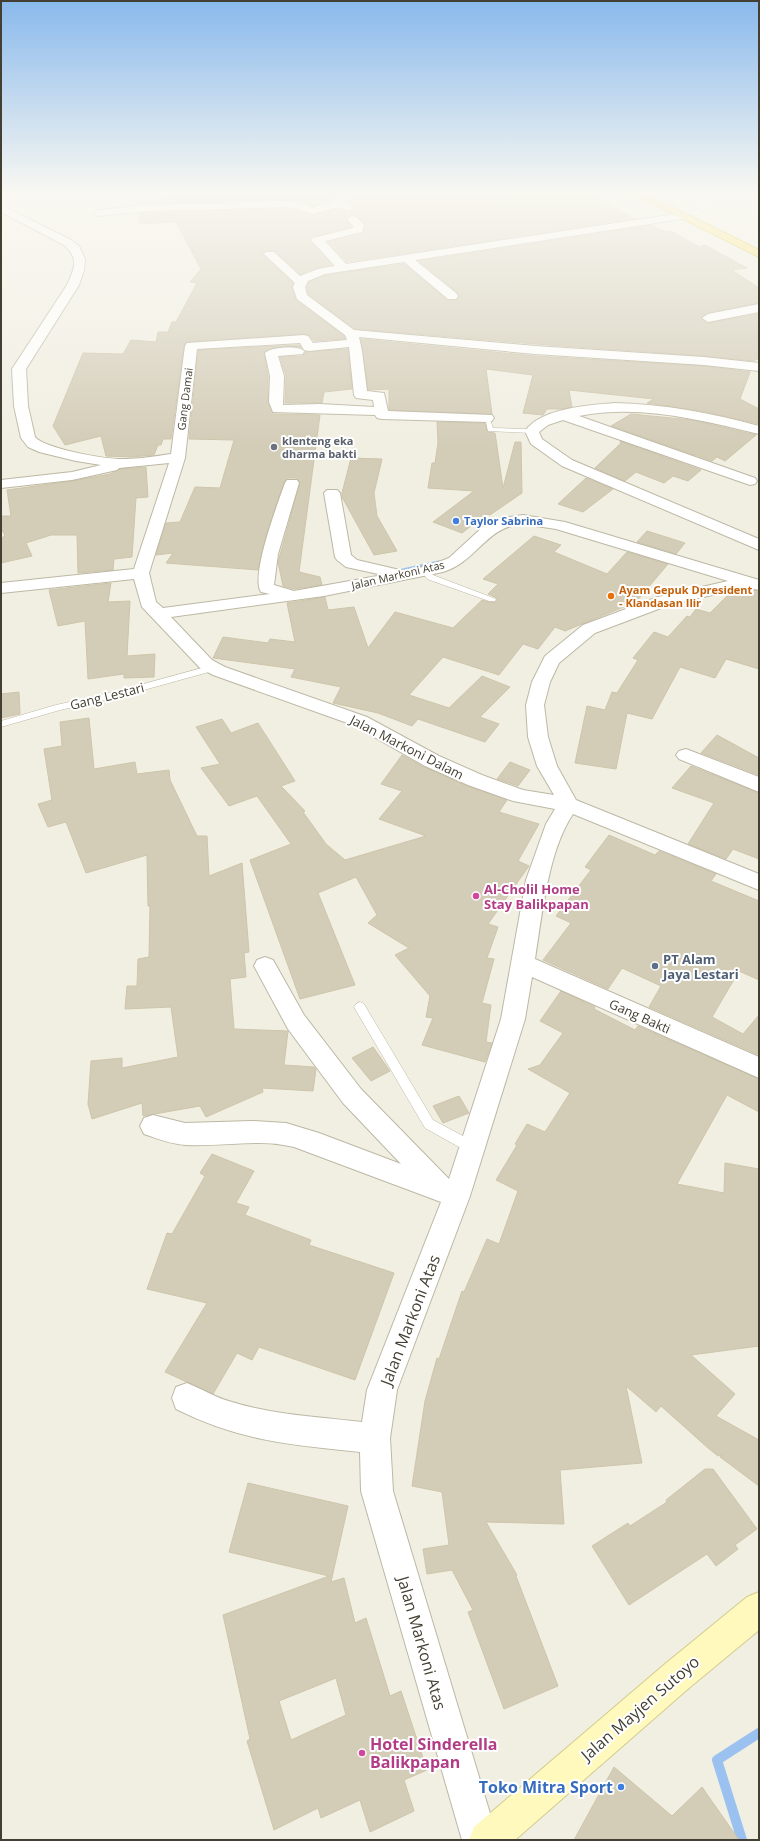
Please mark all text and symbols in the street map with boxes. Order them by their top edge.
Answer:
street label: Gang Damai [173,367,196,431]
place label: klenteng eka dharma bakti [282,433,357,461]
marker: klenteng eka dharma bakti [269,442,279,452]
place label: Taylor Sabrina [464,513,543,528]
marker: Taylor Sabrina [451,516,461,526]
street label: Jalan Markoni Atas [349,557,446,593]
place label: Ayam Gepuk Dpresident - Klandasan Ilir [619,582,753,610]
marker: Ayam Gepuk Dpresident - Klandasan Ilir [606,591,616,601]
street label: Gang Lestari [68,678,146,714]
street label: Jalan Markoni Dalam [345,710,467,783]
place label: Al-Cholil Home Stay Balikpapan [484,880,589,913]
marker: Al-Cholil Home Stay Balikpapan [471,891,481,901]
place label: PT Alam Jaya Lestari [662,950,739,983]
marker: PT Alam Jaya Lestari [650,961,660,971]
street label: Gang Bakti [606,994,674,1038]
street label: Jalan Markoni Atas [374,1252,445,1390]
street label: Jalan Markoni Atas [392,1572,452,1712]
street label: Jalan Mayjen Sutoyo [575,1651,704,1767]
place label: Hotel Sinderella Balikpapan [370,1733,498,1773]
marker: Hotel Sinderella Balikpapan [357,1748,367,1758]
place label: Toko Mitra Sport [479,1776,613,1798]
marker: Toko Mitra Sport [616,1782,626,1792]

